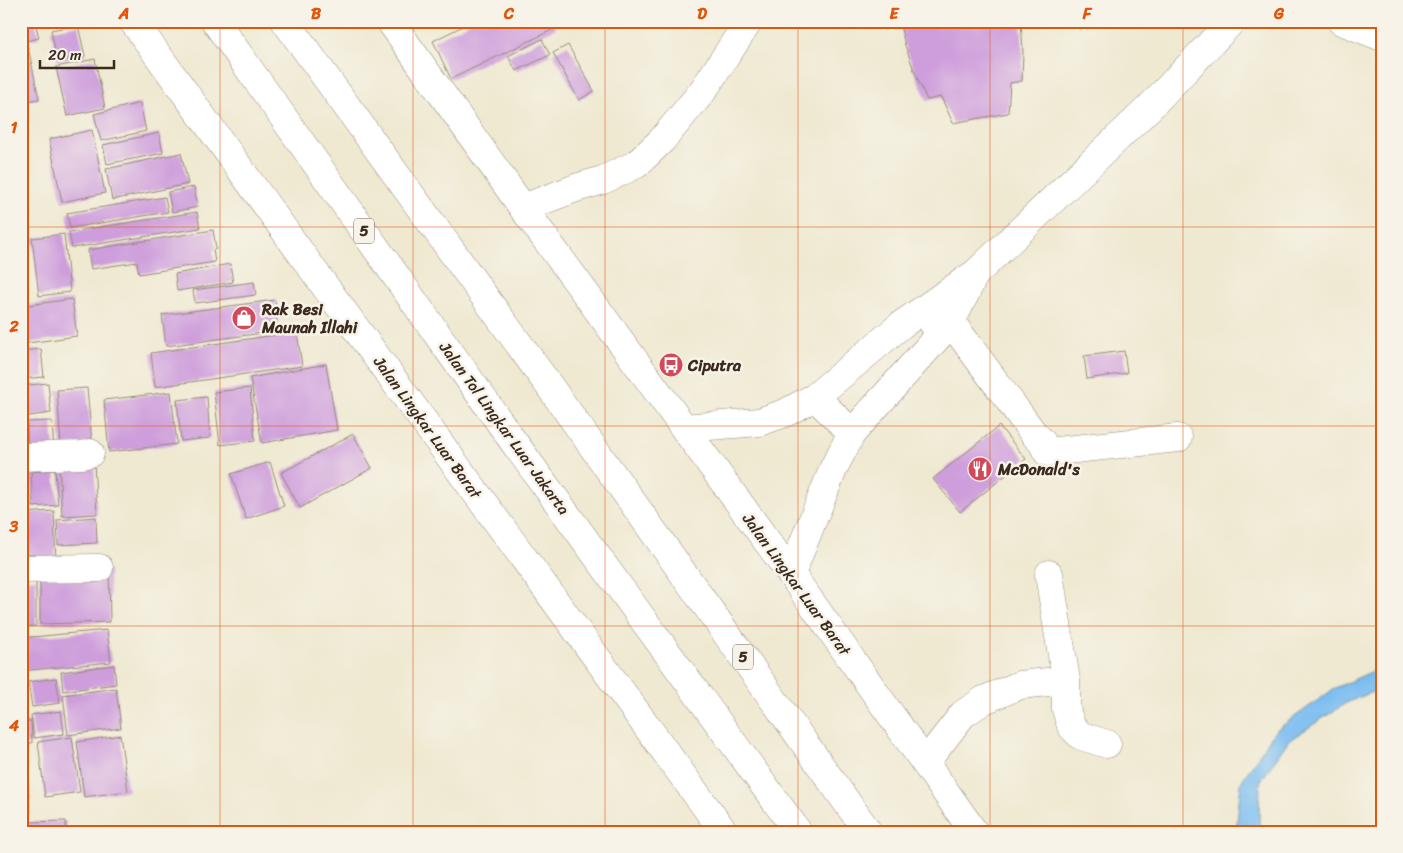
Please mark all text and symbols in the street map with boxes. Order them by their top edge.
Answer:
text: A [118,0,129,28]
text: B [311,0,322,28]
text: C [503,0,515,28]
text: D [697,0,707,28]
text: E [890,0,900,28]
text: F [1082,0,1093,28]
text: G [1273,0,1285,28]
scale bar [40,38,114,70]
text: 20 m [48,42,82,68]
text: 1 [11,113,18,142]
road number: 5 [354,218,374,244]
place label: Rak Besi Maunah Illahi [261,295,359,342]
shop icon: Rak Besi Maunah Illahi [231,305,257,331]
text: 2 [8,312,19,341]
street label: Jalan Tol Lingkar Luar Jakarta [431,335,578,521]
street label: Jalan Lingkar Luar Barat [365,349,490,505]
place label: Ciputra [687,351,742,380]
bus stop icon: Ciputra [658,352,684,378]
place label: McDonald's [997,455,1080,484]
restaurant icon: McDonald's [967,456,993,482]
street label: Jalan Lingkar Luar Barat [734,506,859,662]
text: 3 [9,512,19,541]
road number: 5 [733,644,753,670]
text: 4 [8,711,19,740]

